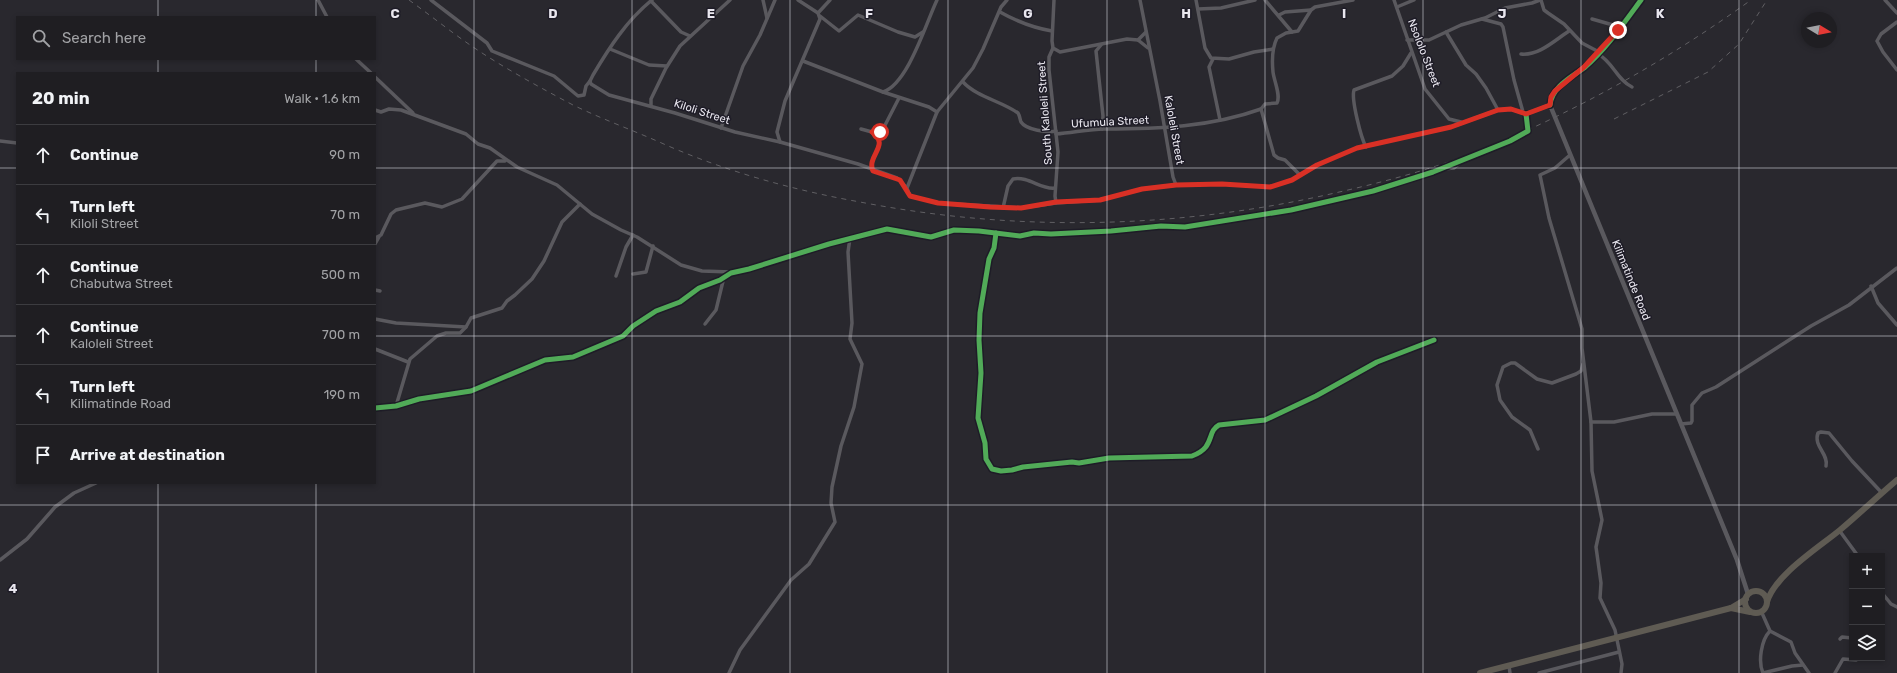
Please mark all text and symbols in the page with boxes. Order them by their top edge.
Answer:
text: C [390,6,400,21]
text: D [548,6,558,21]
text: E [707,6,715,21]
text: F [865,6,873,21]
text: G [1023,6,1033,21]
text: H [1181,6,1191,21]
text: I [1342,6,1346,21]
text: J [1498,6,1506,21]
text: K [1656,6,1665,21]
north arrow [1801,12,1837,48]
search box [16,16,376,60]
street label: Nsololo Street [1405,17,1443,90]
route end [1609,21,1627,39]
icon: search [30,27,52,49]
text: Search here [62,29,146,47]
street label: South Kaloleli Street [1035,60,1055,165]
text: 20 min [32,88,90,108]
text: Walk · 1.6 km [284,91,360,106]
street label: Kaloleli Street [1161,94,1187,166]
street label: Kiloli Street [672,97,732,127]
street label: Ufumula Street [1071,113,1150,131]
route start [871,123,889,141]
icon: ahead [32,144,54,166]
text: Continue [70,146,139,164]
text: 90 m [329,147,360,162]
text: Turn left [70,198,135,216]
icon: left [32,204,54,226]
text: 70 m [330,207,360,222]
text: Kiloli Street [70,216,139,231]
street label: Kilimatinde Road [1609,238,1653,322]
text: Continue [70,258,139,276]
icon: ahead [32,264,54,286]
text: 500 m [321,267,360,282]
text: Chabutwa Street [70,276,173,291]
text: Continue [70,318,139,336]
icon: ahead [32,324,54,346]
text: 700 m [322,327,360,342]
text: Kaloleli Street [70,336,153,351]
text: Turn left [70,378,135,396]
icon: left [32,384,54,406]
text: 190 m [324,387,360,402]
text: Kilimatinde Road [70,396,171,411]
icon: arrive [32,444,54,466]
text: Arrive at destination [70,446,225,464]
map controls [1849,553,1885,661]
button: + [1849,553,1885,589]
text: 4 [9,581,18,596]
button: − [1849,589,1885,625]
button: layers [1849,625,1885,661]

